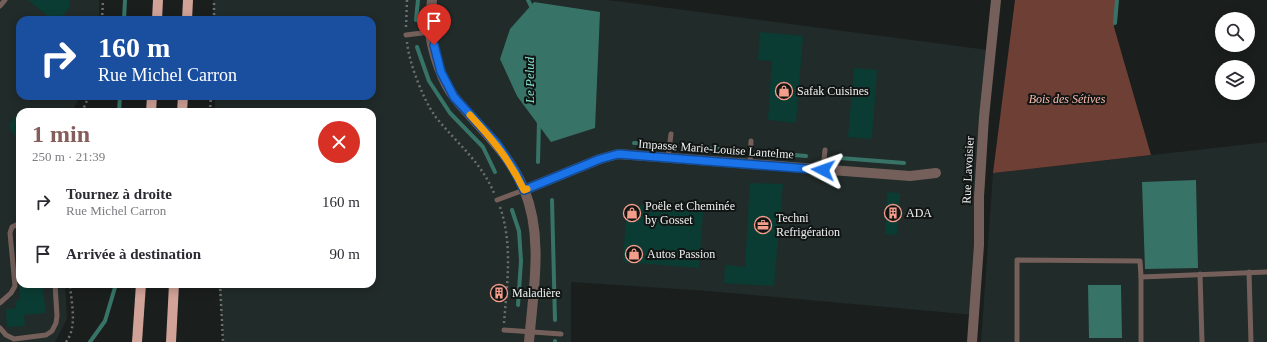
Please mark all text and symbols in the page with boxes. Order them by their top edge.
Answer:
pin [417,4,451,45]
icon: arrive [423,10,445,32]
map controls [1215,12,1255,100]
button: search [1215,12,1255,52]
icon: right [32,32,84,84]
text: 160 m [98,32,170,63]
water label: Le Pelud [522,56,537,104]
button: layers [1215,60,1255,100]
text: Rue Michel Carron [98,65,237,85]
shop icon: Safak Cuisines [774,81,794,101]
place label: Safak Cuisines [797,84,869,98]
park label: Bois des Sétives [1029,92,1106,106]
text: 1 min [32,121,90,147]
button: close [318,121,360,163]
street label: Rue Lavoisier [959,136,977,204]
street label: Impasse Marie-Louise Lantelme [638,137,794,161]
text: 250 m · 21:39 [32,149,105,164]
position arrow [802,149,844,191]
text: Tournez à droite [66,186,172,202]
icon: right [32,191,54,213]
text: 160 m [322,194,360,210]
place label: Poële et Cheminée by Gosset [645,199,735,227]
text: Rue Michel Carron [66,203,166,218]
shop icon: Poële et Cheminée by Gosset [622,203,642,223]
building icon: ADA [883,203,903,223]
place label: ADA [906,206,932,220]
place label: Techni Refrigération [776,211,840,239]
office icon: Techni Refrigération [753,215,773,235]
icon: arrive [32,243,54,265]
shop icon: Autos Passion [624,244,644,264]
text: Arrivée à destination [66,246,201,262]
text: 90 m [330,246,360,262]
place label: Autos Passion [647,247,715,261]
building icon: Maladière [489,283,509,303]
place label: Maladière [512,286,561,300]

